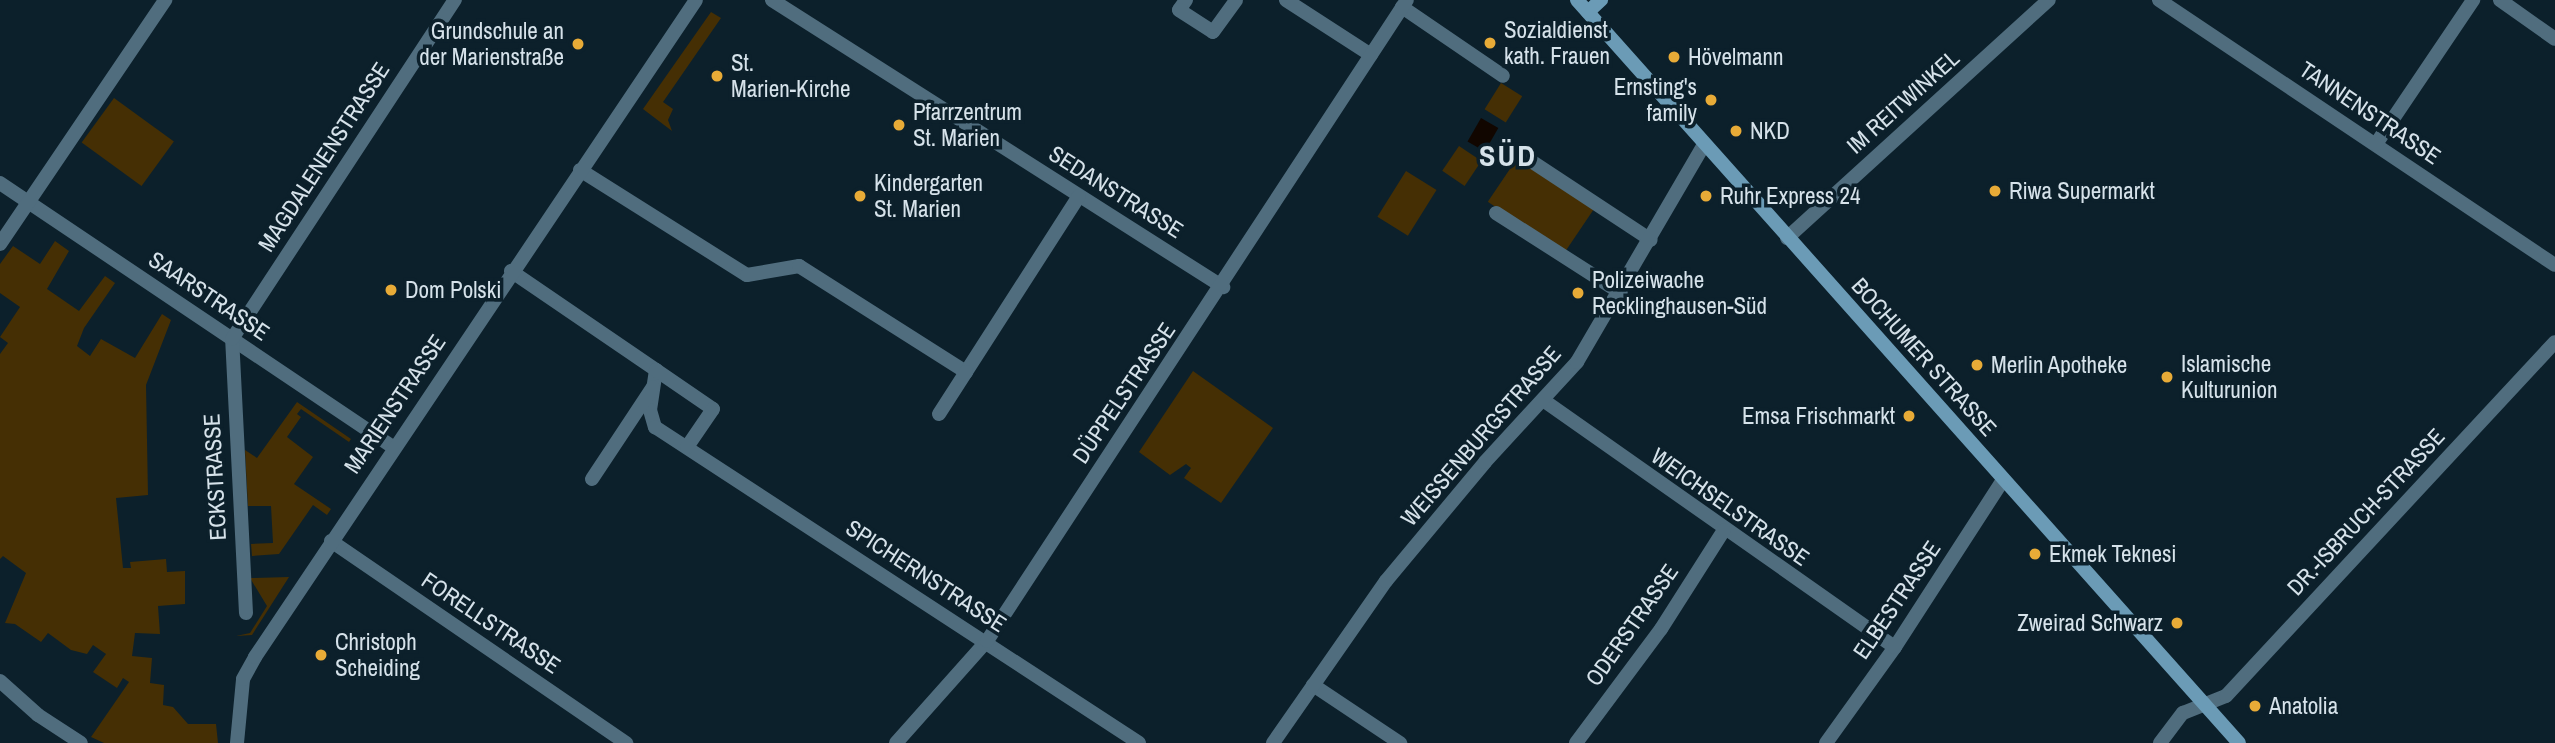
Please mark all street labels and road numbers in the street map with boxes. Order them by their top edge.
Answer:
street label: IM REITWINKEL [1841,44,1965,160]
street label: TANNENSTRASSE [2294,56,2446,170]
street label: MAGDALENENSTRASSE [252,57,396,257]
street label: SEDANSTRASSE [1044,140,1188,244]
street label: SAARSTRASSE [143,246,275,346]
street label: BOCHUMER STRASSE [1846,272,2002,442]
street label: DÜPPELSTRASSE [1067,318,1181,468]
street label: MARIENSTRASSE [338,329,452,479]
street label: WEISSENBURGSTRASSE [1395,340,1567,532]
street label: ECKSTRASSE [198,413,232,541]
street label: DR.-ISBRUCH-STRASSE [2282,423,2450,601]
street label: WEICHSELSTRASSE [1646,442,1814,572]
street label: SPICHERNSTRASSE [841,514,1011,638]
street label: ELBESTRASSE [1847,536,1947,664]
street label: ODERSTRASSE [1580,559,1684,691]
street label: FORELLSTRASSE [416,566,566,680]

